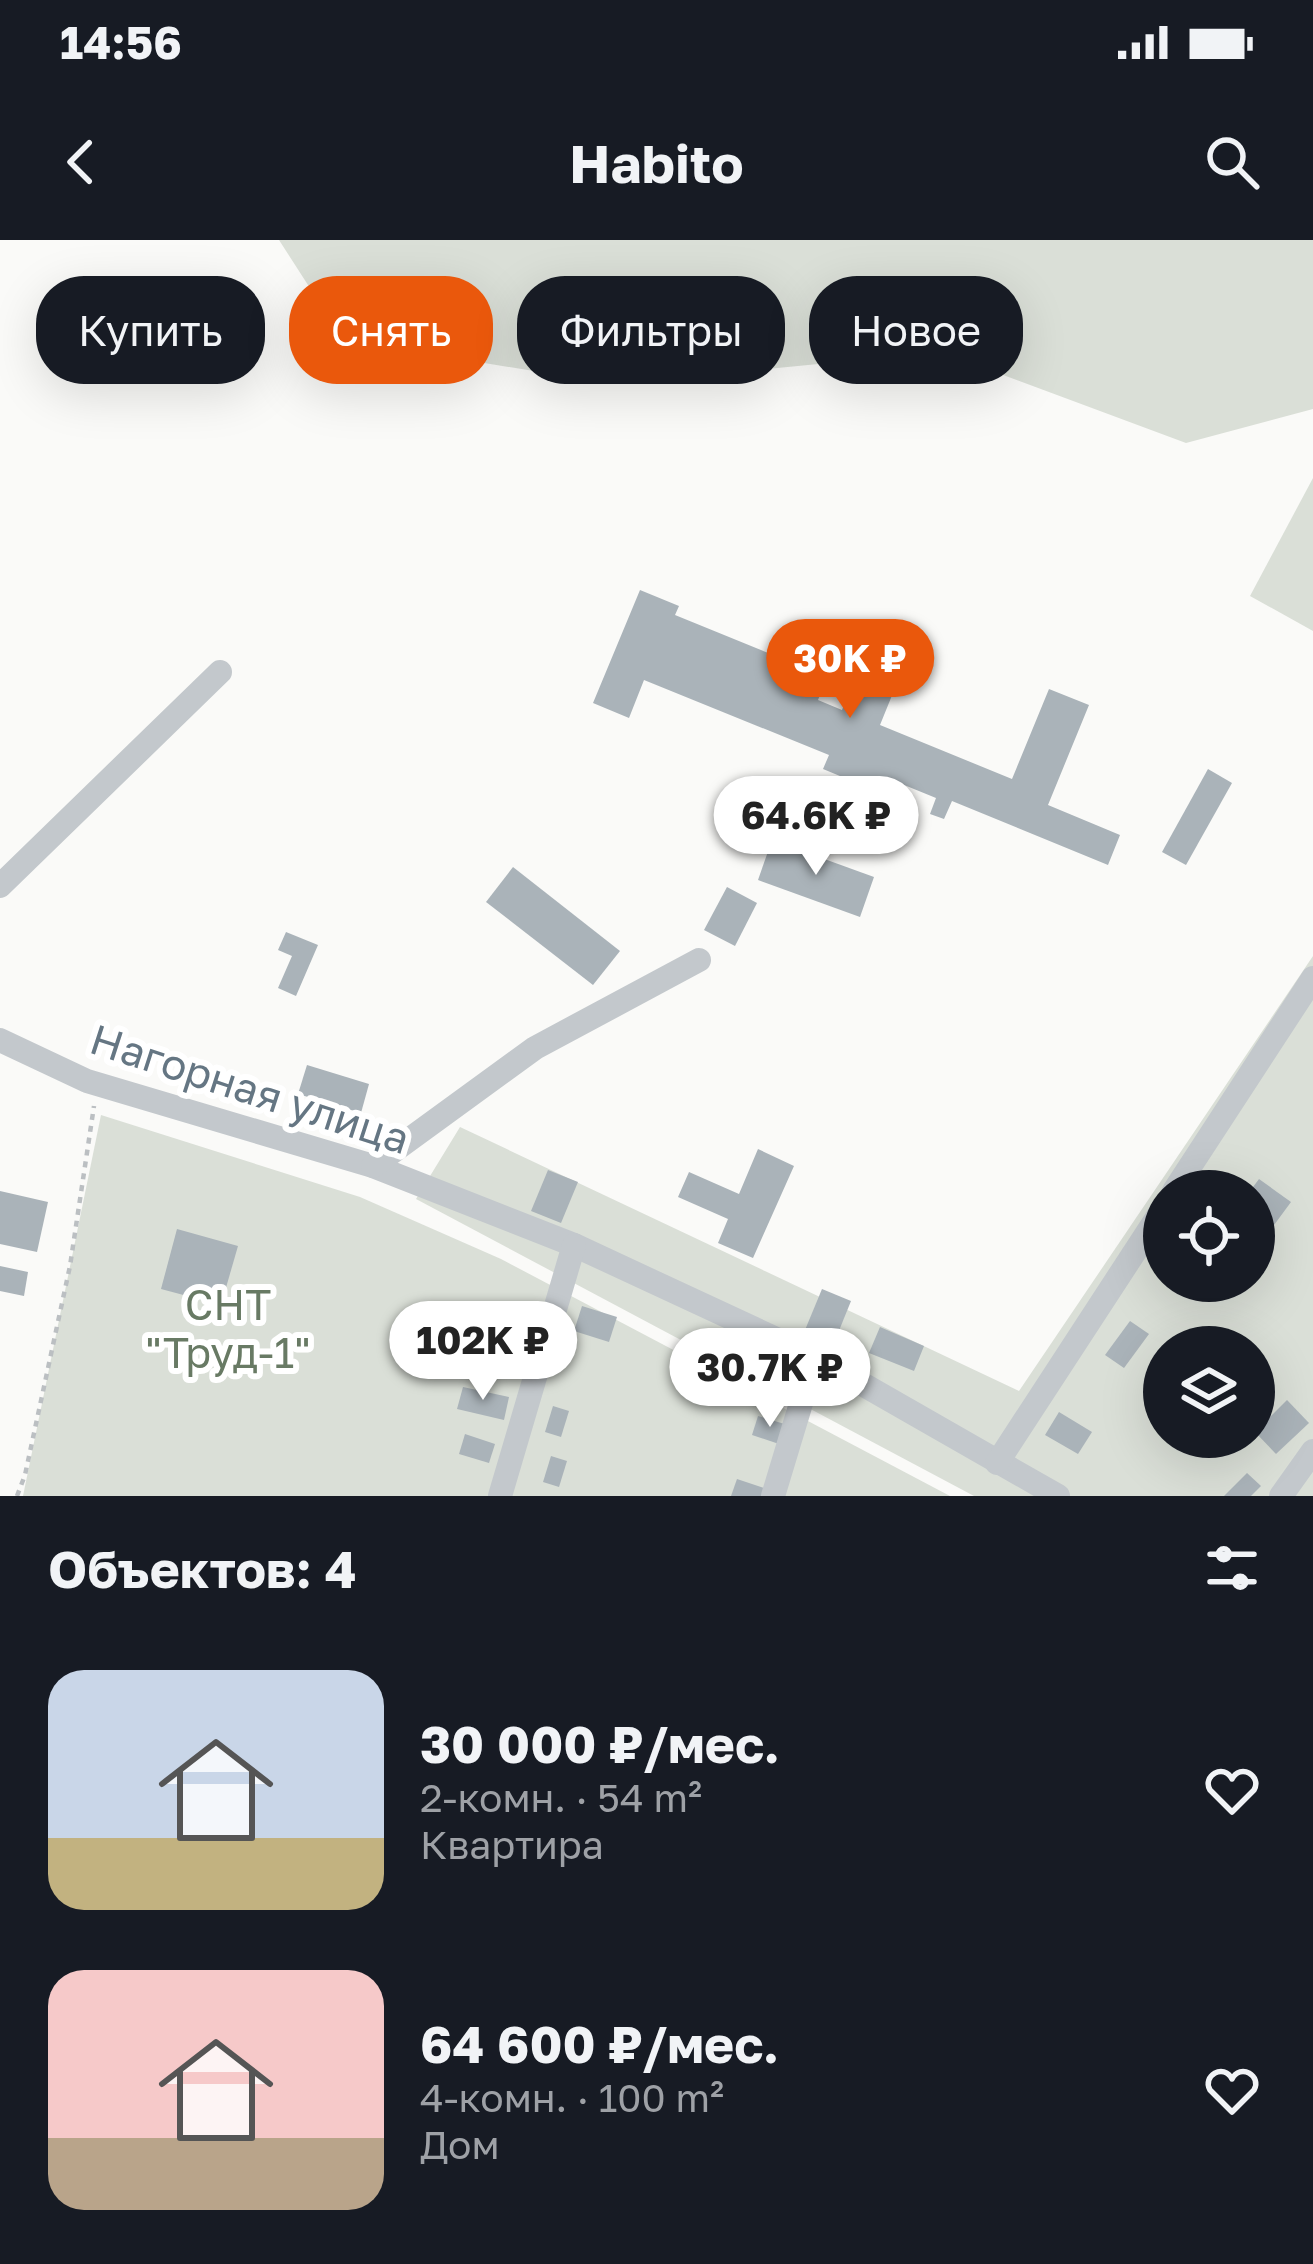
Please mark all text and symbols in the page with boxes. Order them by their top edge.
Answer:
text: 14:56 [60,15,182,69]
icon: back [48,129,114,195]
icon: search [1199,129,1265,195]
text: Habito [569,130,744,195]
chip: Купить [36,276,265,384]
chip: Снять [289,276,493,384]
chip: Фильтры [517,276,785,384]
chip: Новое [809,276,1023,384]
pin: 30K ₽ [766,619,934,721]
text: 30K ₽ [793,634,907,681]
pin: 64.6K ₽ [705,776,927,878]
text: 64.6K ₽ [741,791,891,838]
street label: Нагорная улица [85,1013,416,1163]
map controls [1143,1170,1275,1458]
button: locate [1143,1170,1275,1302]
park label: СНТ "Труд-1" [145,1279,311,1377]
pin: 102K ₽ [385,1301,581,1403]
text: 102K ₽ [416,1316,550,1363]
button: layers [1143,1326,1275,1458]
pin: 30.7K ₽ [659,1328,881,1430]
text: 30.7K ₽ [696,1343,844,1390]
icon: filters [1199,1535,1265,1601]
text: Объектов: 4 [48,1538,357,1599]
text: 30 000 ₽/мес. [420,1713,780,1774]
icon: home [144,1718,288,1862]
icon: heart [1199,1757,1265,1823]
text: 2-комн. · 54 m² [420,1774,702,1821]
text: Квартира [420,1821,604,1868]
text: 64 600 ₽/мес. [420,2013,779,2074]
icon: home [144,2018,288,2162]
icon: heart [1199,2057,1265,2123]
text: 4-комн. · 100 m² [420,2074,724,2121]
text: Дом [420,2121,500,2168]

